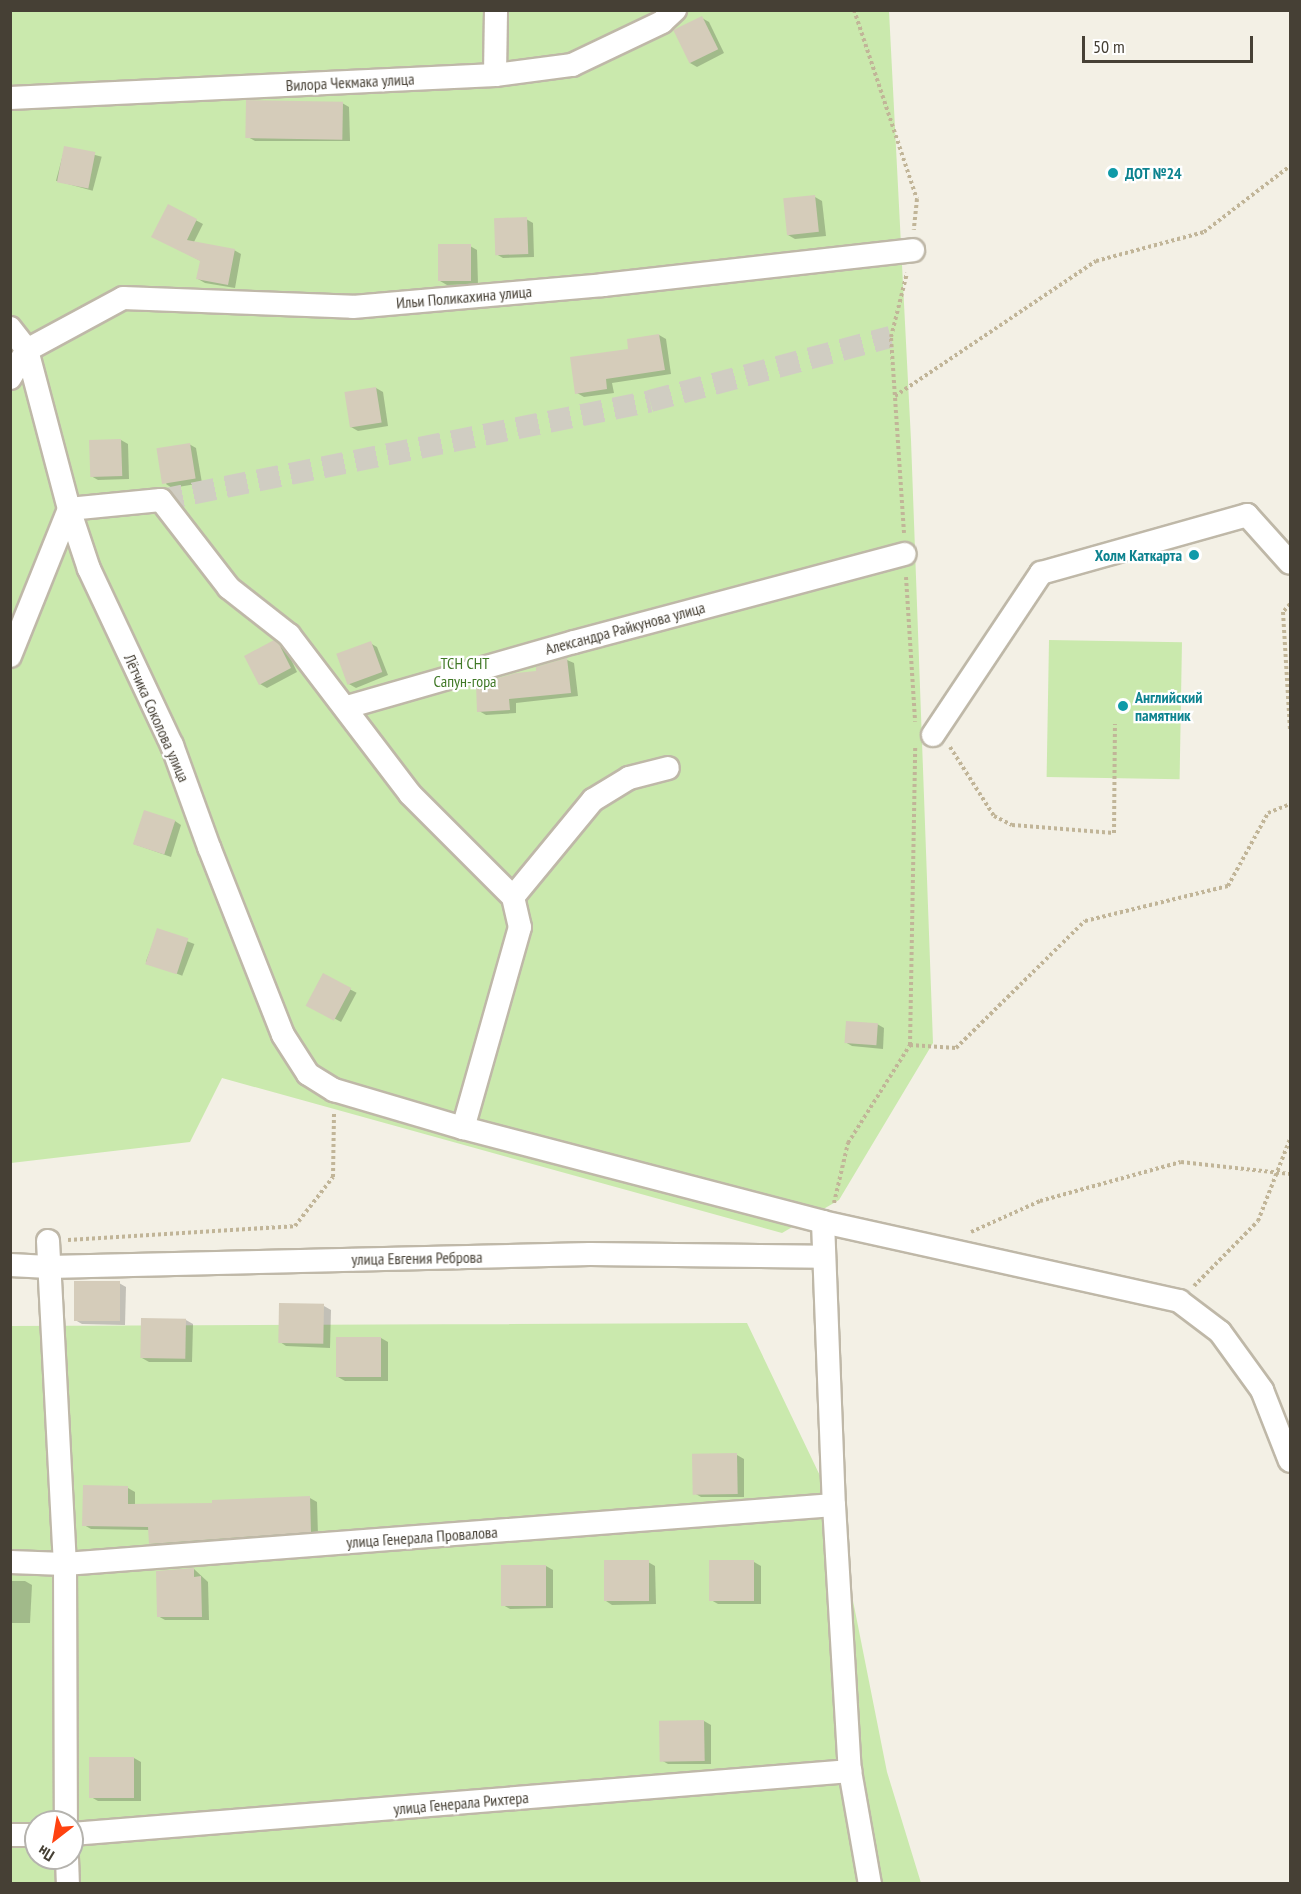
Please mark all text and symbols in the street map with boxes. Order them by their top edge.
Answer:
scale bar [1085,24,1256,62]
text: 50 m [1093,35,1125,58]
street label: Вилора Чекмака улица [285,69,415,95]
place label: ДОТ №24 [1125,163,1182,183]
marker: ДОТ №24 [1106,166,1120,180]
street label: Ильи Поликахина улица [395,281,533,313]
place label: Холм Каткарта [1095,545,1182,565]
marker: Холм Каткарта [1187,548,1201,562]
street label: Александра Райкунова улица [543,597,707,659]
street label: Лётчика Соколова улица [120,651,194,785]
park label: ТСН СНТ Сапун-гора [433,653,497,691]
place label: Английский памятник [1135,687,1202,725]
marker: Английский памятник [1116,699,1130,713]
street label: улица Евгения Реброва [351,1247,483,1269]
street label: улица Генерала Провалова [346,1522,498,1552]
street label: улица Генерала Рихтера [393,1788,529,1818]
north arrow [24,1810,84,1870]
text: Пн [34,1841,58,1866]

